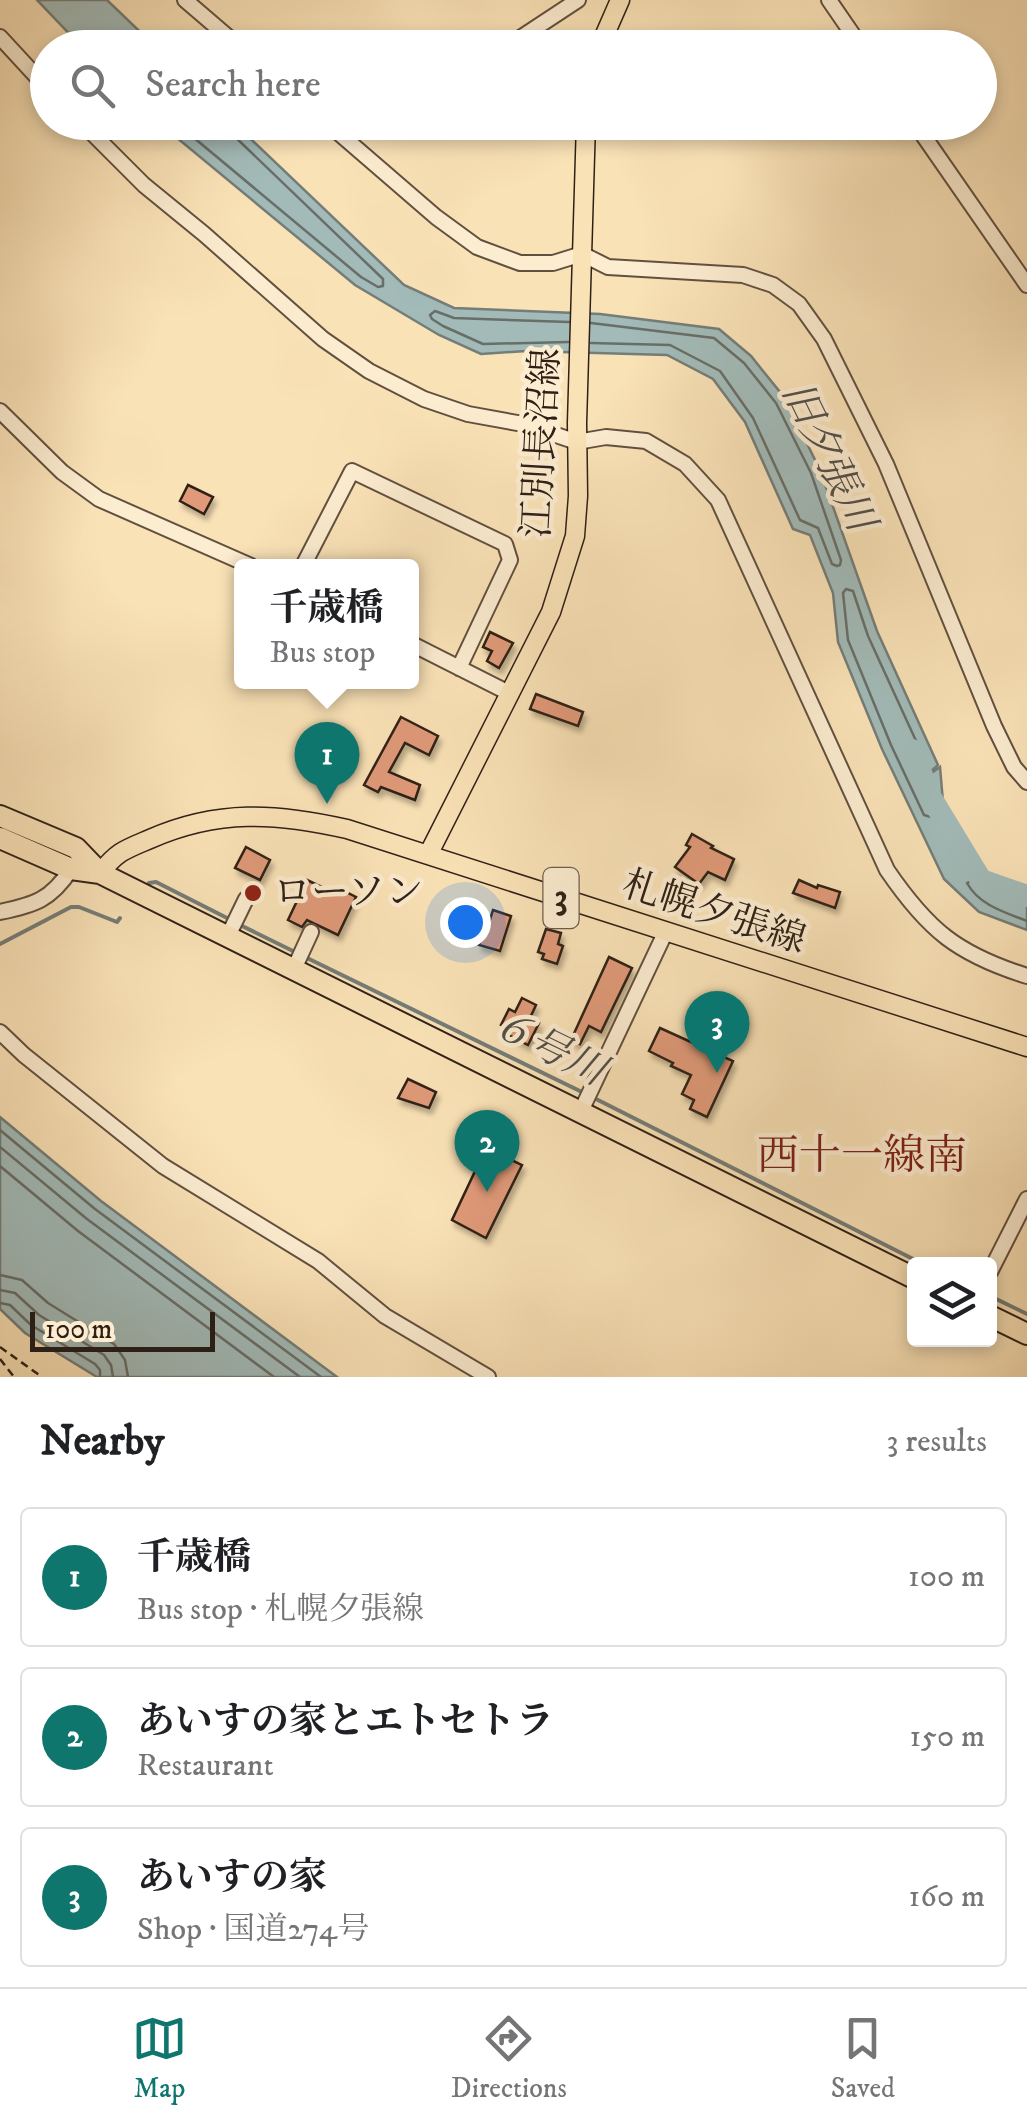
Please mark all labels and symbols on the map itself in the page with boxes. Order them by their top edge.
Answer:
street label: 江別長沼線 [513,347,571,539]
water label: 旧夕張川 [769,374,886,543]
pin: 1 [294,722,360,804]
street label: 札幌夕張線 [616,861,812,965]
road number: 3 [544,868,578,928]
place label: ローソン [273,869,423,917]
marker: ローソン [242,882,264,904]
your location [440,897,491,948]
pin: 3 [684,990,750,1073]
water label: ６号川 [483,1000,616,1100]
pin: 2 [454,1110,520,1192]
district label: 西十一線南 [757,1131,967,1183]
scale bar [30,1307,215,1352]

